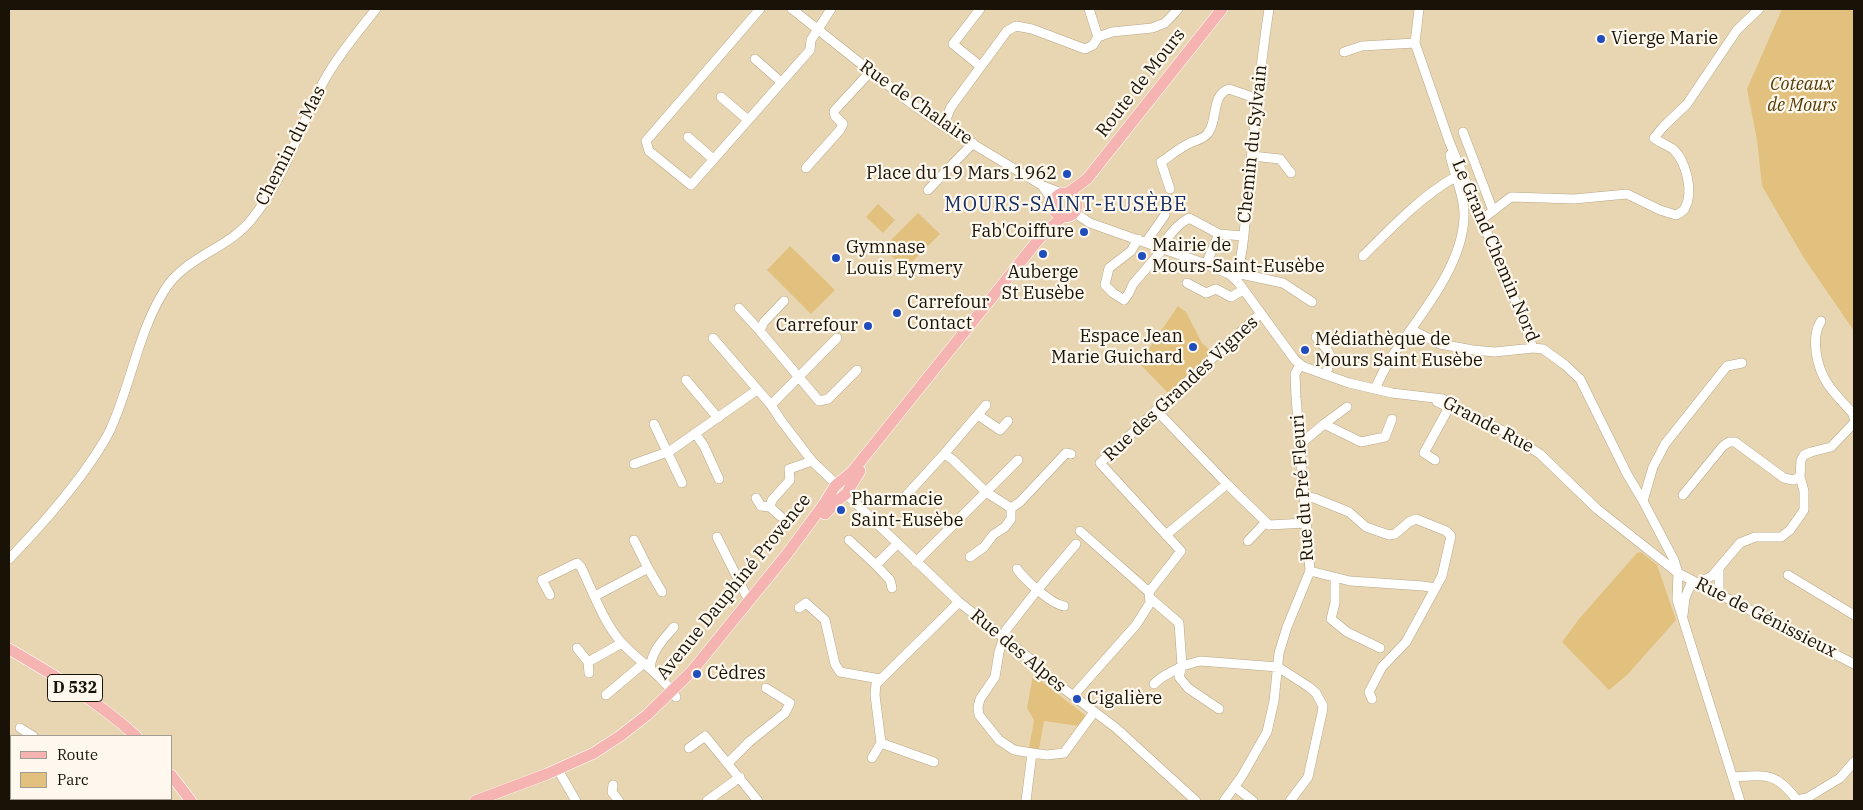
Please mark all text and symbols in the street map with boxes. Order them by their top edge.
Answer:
street label: Route de Mours [1092,24,1190,142]
place label: Vierge Marie [1611,28,1718,50]
marker: Vierge Marie [1595,33,1607,45]
street label: Rue de Chalaire [855,56,977,150]
street label: Chemin du Sylvain [1234,64,1272,224]
park label: Coteaux de Mours [1767,74,1837,116]
street label: Chemin du Mas [251,82,331,210]
street label: Le Grand Chemin Nord [1447,157,1543,345]
place label: Place du 19 Mars 1962 [866,163,1057,185]
marker: Place du 19 Mars 1962 [1061,168,1073,180]
district label: MOURS-SAINT-EUSÈBE [942,193,1190,217]
place label: Fab'Coiffure [971,221,1074,243]
marker: Fab'Coiffure [1078,226,1090,238]
place label: Mairie de Mours-Saint-Eusèbe [1152,235,1325,278]
place label: Gymnase Louis Eymery [846,237,963,280]
marker: Auberge St Eusèbe [1037,248,1049,260]
marker: Mairie de Mours-Saint-Eusèbe [1136,250,1148,262]
marker: Gymnase Louis Eymery [830,252,842,264]
place label: Auberge St Eusèbe [1002,262,1084,304]
place label: Carrefour Contact [907,292,989,334]
marker: Carrefour Contact [891,307,903,319]
street label: Rue des Grandes Vignes [1099,312,1263,466]
place label: Carrefour [776,315,858,337]
marker: Carrefour [862,320,874,332]
place label: Espace Jean Marie Guichard [1051,326,1183,368]
place label: Médiathèque de Mours Saint Eusèbe [1315,329,1483,372]
marker: Espace Jean Marie Guichard [1187,341,1199,353]
marker: Médiathèque de Mours Saint Eusèbe [1299,344,1311,356]
street label: Grande Rue [1439,392,1537,458]
street label: Rue du Pré Fleuri [1287,414,1319,562]
place label: Pharmacie Saint-Eusèbe [851,489,963,532]
street label: Avenue Dauphiné Provence [652,490,816,684]
marker: Pharmacie Saint-Eusèbe [835,504,847,516]
street label: Rue de Génissieux [1692,573,1840,663]
street label: Rue des Alpes [966,605,1070,697]
place label: Cèdres [707,663,766,685]
marker: Cèdres [691,668,703,680]
road number: D 532 [48,674,102,701]
place label: Cigalière [1087,688,1162,710]
marker: Cigalière [1071,693,1083,705]
legend [10,735,172,800]
text: Route [57,745,98,764]
text: Parc [57,770,89,789]

